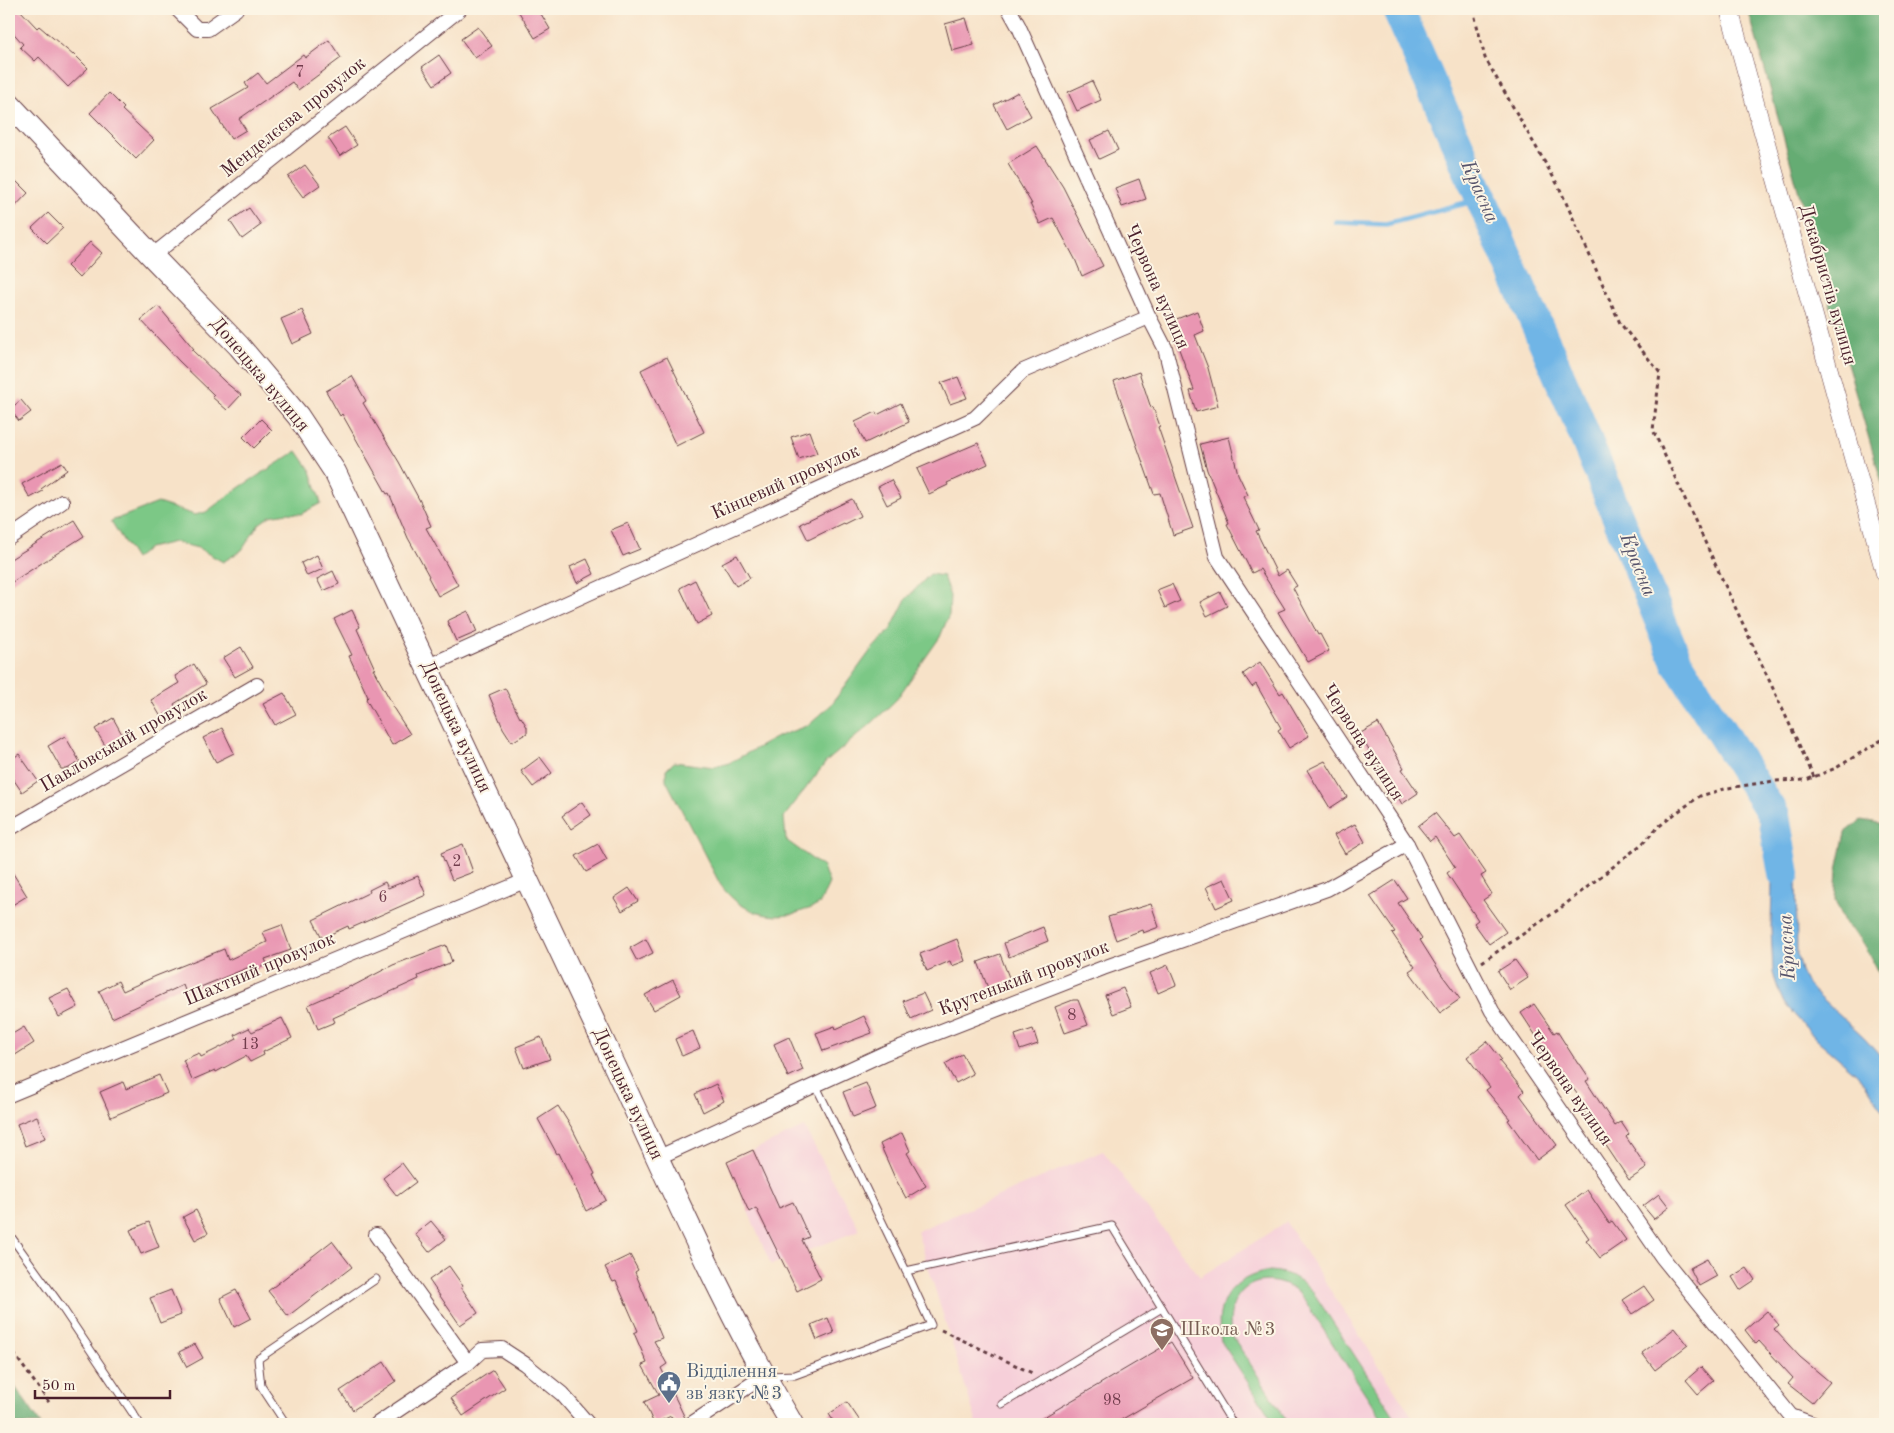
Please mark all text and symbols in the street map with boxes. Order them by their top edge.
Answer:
street label: Менделєєва провулок [218,54,370,182]
house number: 7 [295,65,305,81]
water label: Красна [1456,157,1502,227]
street label: Декабристів вулиця [1795,202,1859,368]
street label: Червона вулиця [1120,222,1192,352]
street label: Донецька вулиця [206,314,312,436]
street label: Кінцевий провулок [709,442,863,524]
water label: Красна [1615,530,1659,600]
street label: Донецька вулиця [416,658,494,796]
street label: Червона вулиця [1317,681,1407,805]
street label: Павловський провулок [37,685,211,797]
house number: 2 [452,854,462,870]
house number: 6 [378,890,388,906]
water label: Красна [1776,913,1800,982]
street label: Шахтний провулок [182,929,339,1010]
street label: Крутенький провулок [936,938,1112,1020]
house number: 8 [1067,1008,1077,1024]
street label: Донецька вулиця [588,1025,666,1163]
street label: Червона вулиця [1523,1029,1615,1150]
house number: 13 [241,1037,259,1053]
school or university icon: Школа №3 [1149,1317,1175,1351]
place label: Школа №3 [1180,1321,1276,1340]
place label: Відділення зв'язку №3 [686,1363,782,1404]
scale bar [35,1368,170,1400]
public building icon: Відділення зв'язку №3 [656,1370,682,1404]
text: 50 m [42,1379,76,1394]
house number: 98 [1103,1393,1121,1409]

